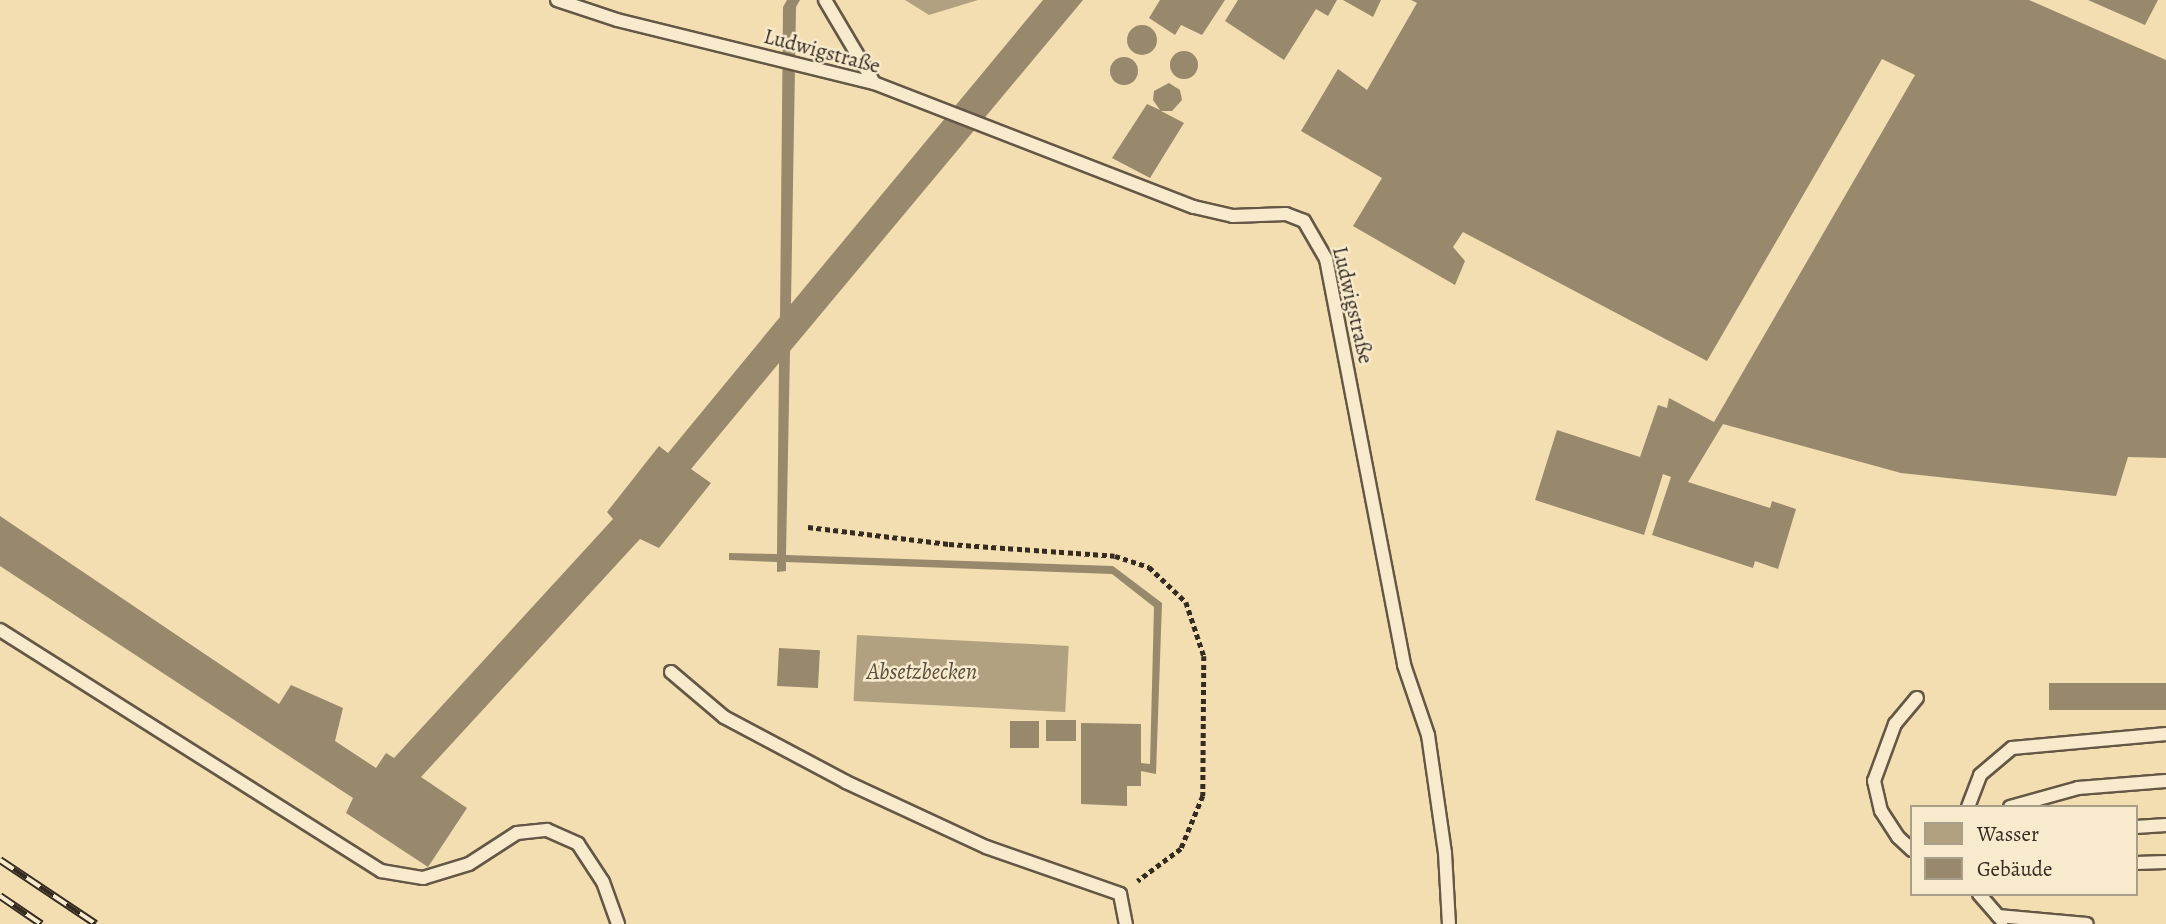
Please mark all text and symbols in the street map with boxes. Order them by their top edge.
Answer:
street label: Ludwigstraße [761,23,883,79]
street label: Ludwigstraße [1327,244,1379,366]
water label: Absetzbecken [867,658,977,686]
legend [1910,805,2138,896]
text: Wasser [1977,820,2039,848]
text: Gebäude [1977,855,2053,883]

